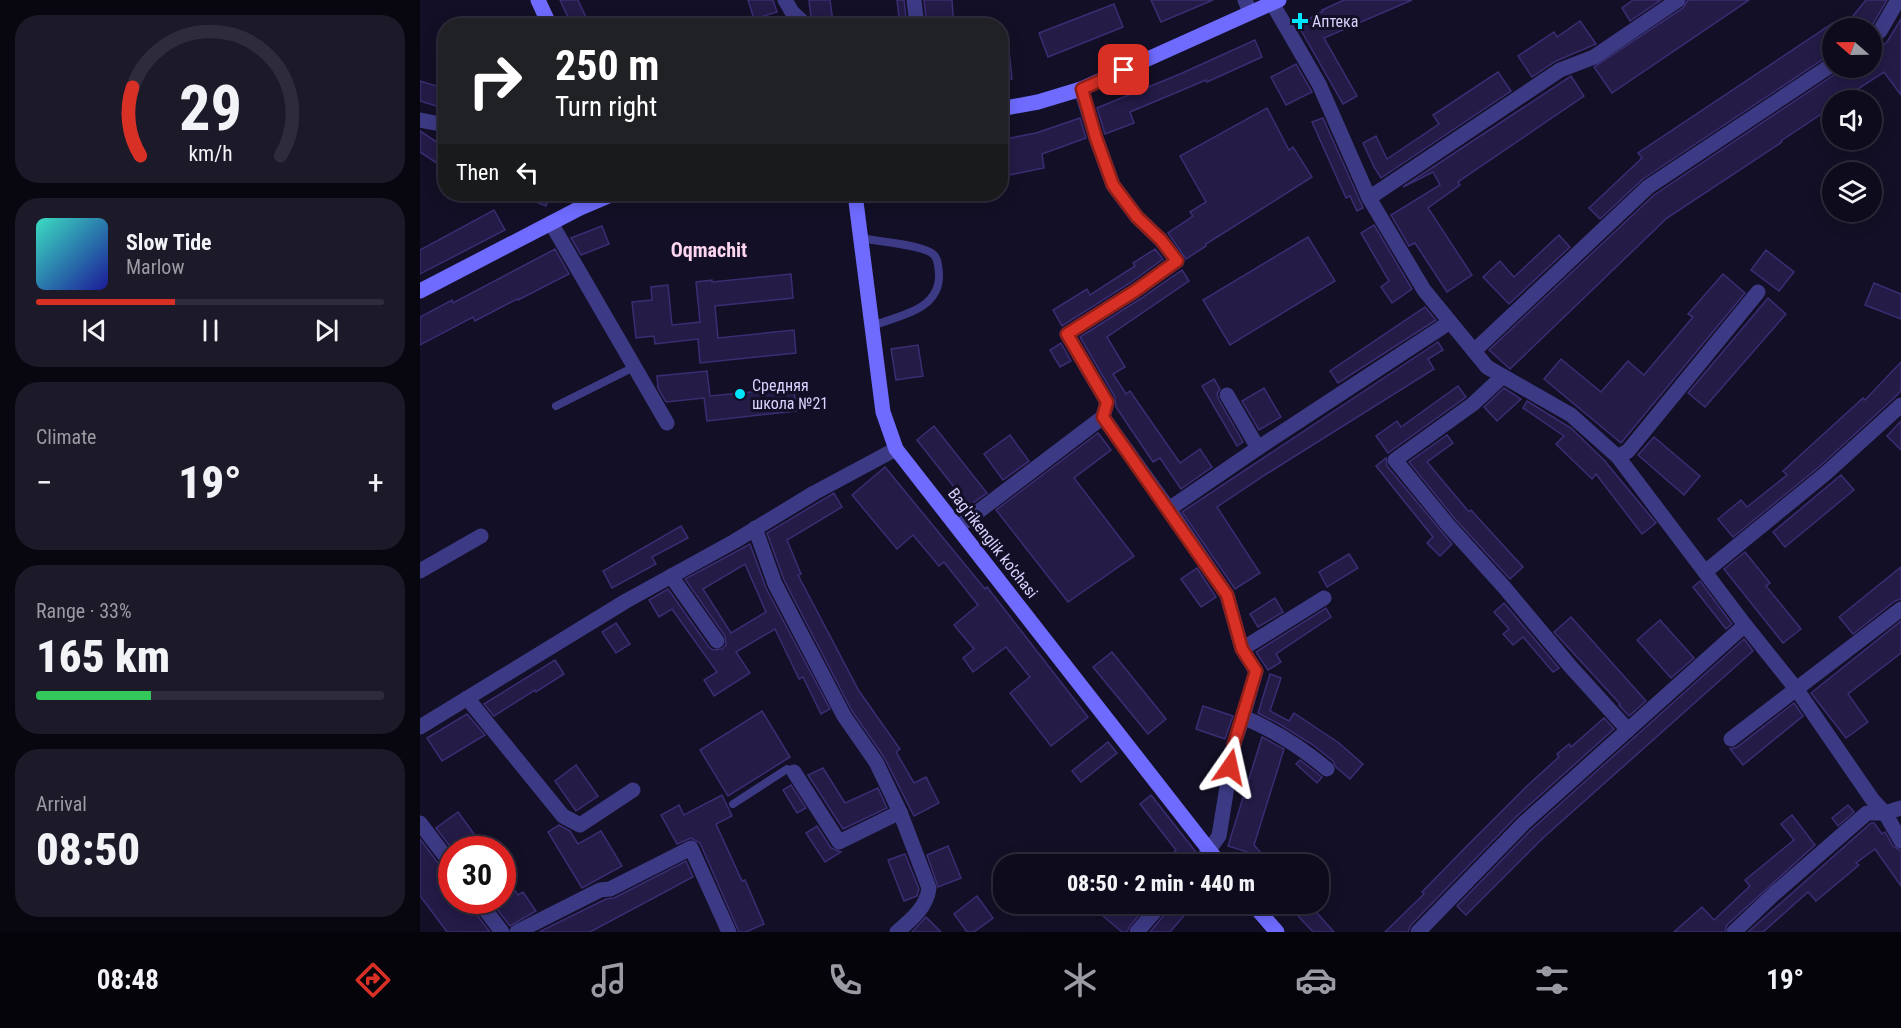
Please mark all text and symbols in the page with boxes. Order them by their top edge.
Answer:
place label: Аптека [1312,12,1358,31]
marker: Аптека [1293,14,1307,28]
north arrow [1822,18,1882,78]
map controls [1822,18,1882,222]
text: 250 m [555,41,660,90]
icon: right [456,42,534,120]
pin [1098,44,1149,95]
icon: arrive [1107,53,1140,86]
text: 29 [178,72,242,145]
button: sound [1822,90,1882,150]
text: Turn right [555,91,657,123]
text: km/h [188,142,232,167]
icon: left [511,156,544,189]
text: Then [456,160,499,185]
button: layers [1822,162,1882,222]
text: Slow Tide [126,230,212,255]
district label: Oqmachit [671,238,747,262]
text: Marlow [126,255,184,279]
icon: previous [78,314,111,347]
icon: pause [194,314,227,347]
icon: next [310,314,343,347]
place label: Средняя школа №21 [752,376,828,413]
marker: Средняя школа №21 [733,387,747,401]
text: Climate [36,425,96,449]
text: 19° [178,456,242,509]
text: − [36,463,53,502]
text: + [368,463,384,502]
street label: Bag'rikenglik ko'chasi [944,484,1042,602]
text: Range · 33% [36,599,132,623]
text: 165 km [36,630,170,683]
position arrow [1198,735,1262,799]
text: Arrival [36,792,87,816]
text: 08:50 [36,823,140,876]
speed limit sign: 30 [438,836,516,914]
text: 08:50 · 2 min · 440 m [1067,871,1255,896]
icon: directions [352,959,394,1001]
icon: music [588,959,630,1001]
icon: phone [824,959,866,1001]
icon: climate [1059,959,1101,1001]
icon: car [1295,959,1337,1001]
icon: filters [1531,959,1573,1001]
text: 08:48 [97,964,159,996]
text: 19° [1766,964,1804,996]

